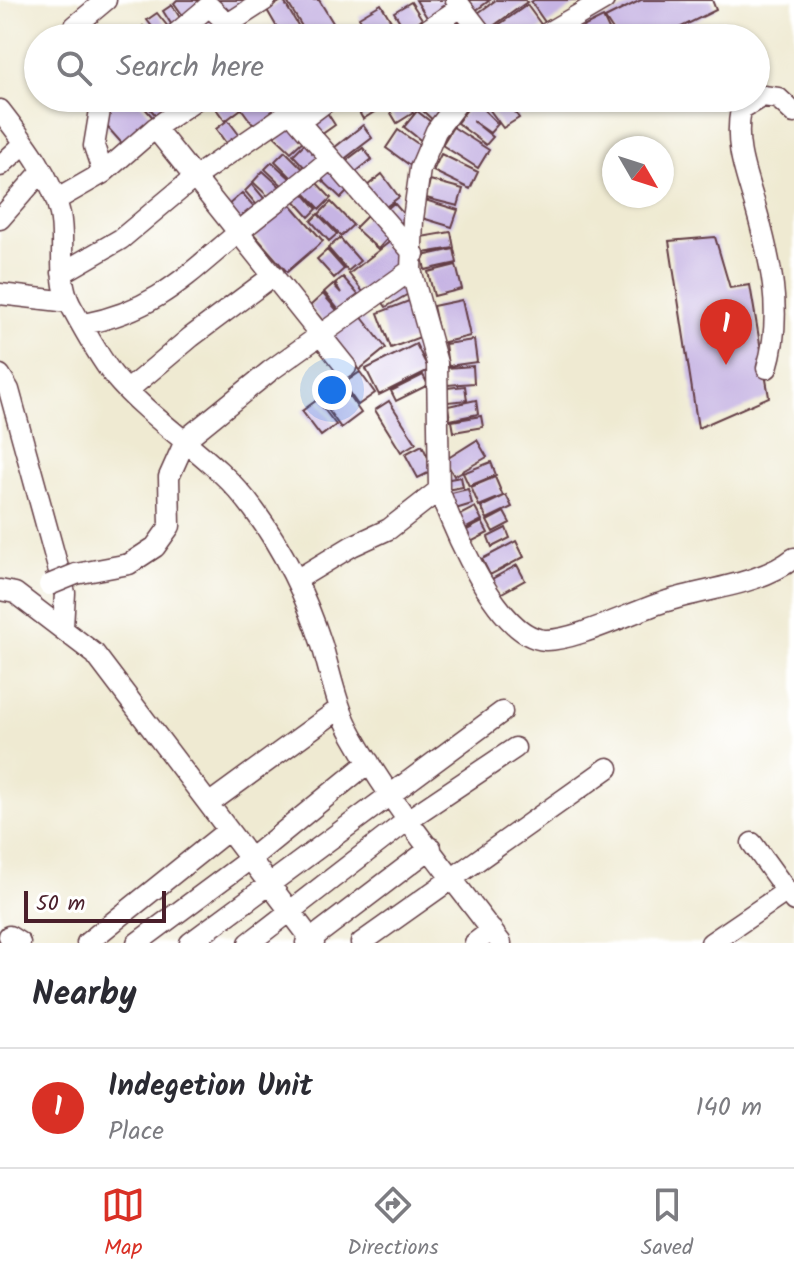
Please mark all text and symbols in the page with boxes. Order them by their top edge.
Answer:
search box [24,24,770,112]
text: Search here [116,44,264,92]
icon: search [52,46,96,90]
north arrow [602,136,674,208]
pin: 1 [700,299,752,365]
your location [312,370,352,410]
scale bar [24,887,166,923]
text: 50 m [36,887,85,922]
text: Nearby [32,968,137,1022]
text: Indegetion Unit [108,1063,313,1111]
text: 1 [54,1087,62,1129]
text: 140 m [695,1087,762,1129]
text: Place [108,1111,164,1153]
tab: Map [101,1183,145,1266]
tab: Directions [347,1183,439,1266]
tab: Saved [641,1183,693,1266]

